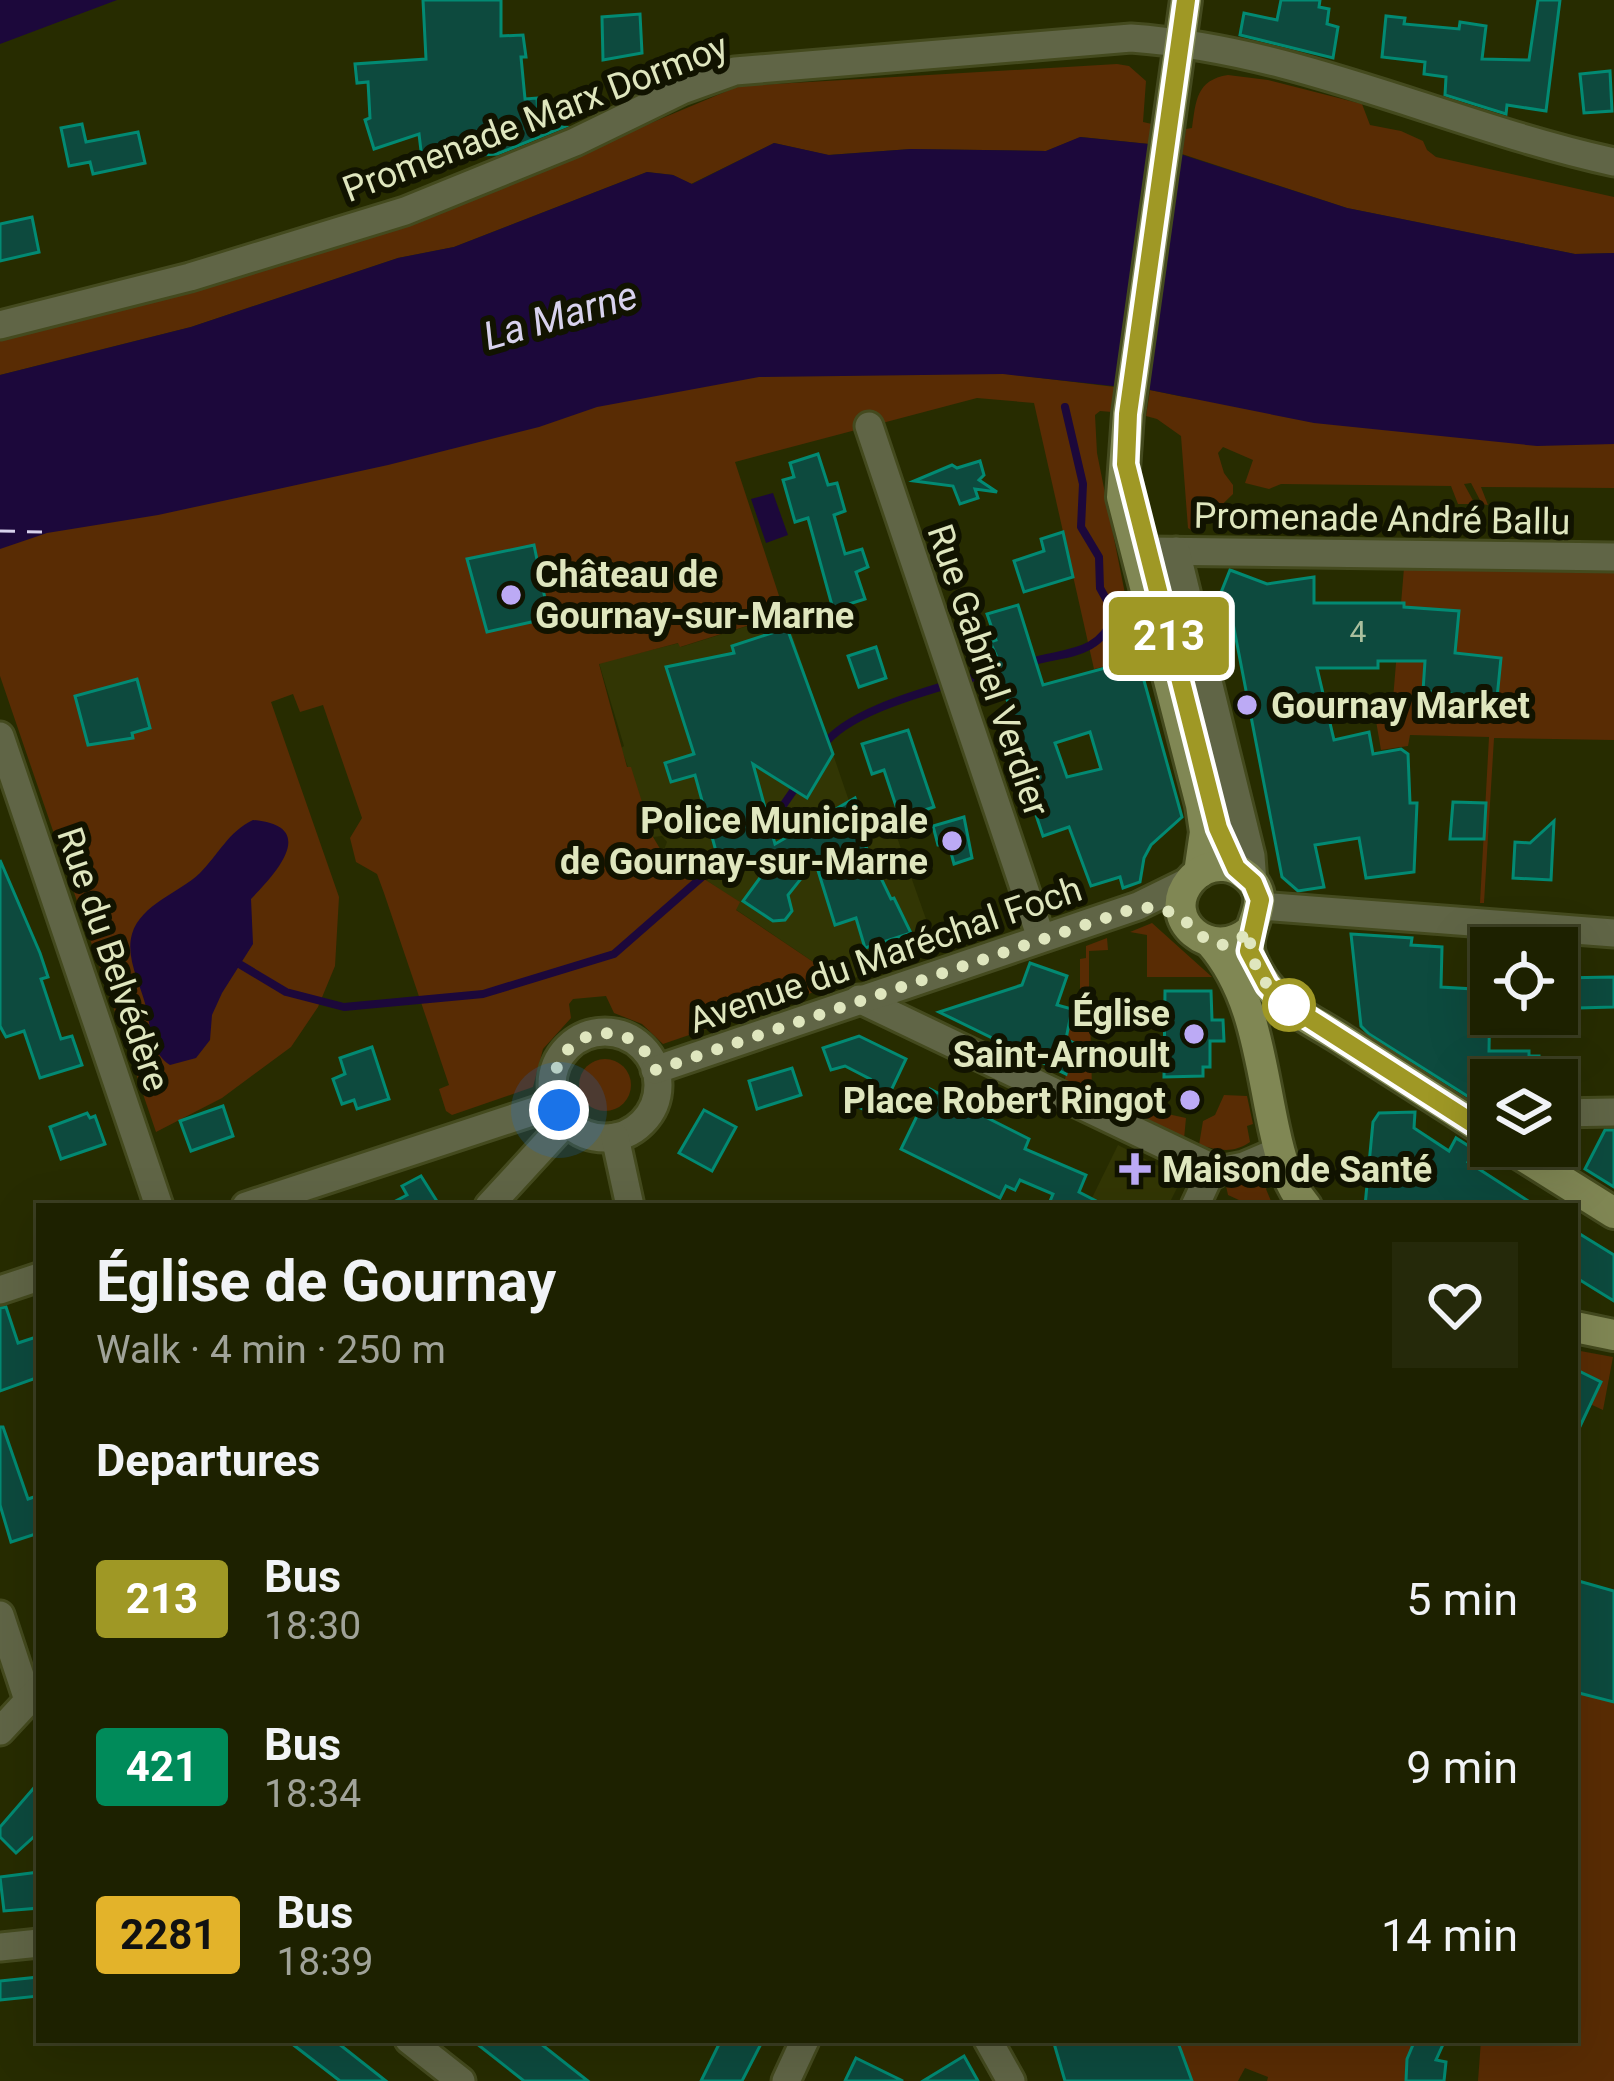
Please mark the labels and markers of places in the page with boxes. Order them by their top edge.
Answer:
place label: Château de Gournay-sur-Marne [535,554,854,637]
marker: Château de Gournay-sur-Marne [498,582,524,608]
place label: Gournay Market [1271,685,1530,727]
marker: Gournay Market [1234,692,1260,718]
place label: Police Municipale de Gournay-sur-Marne [560,800,928,883]
marker: Police Municipale de Gournay-sur-Marne [939,828,965,854]
unlabelled marker [1264,980,1314,1030]
place label: Église Saint-Arnoult [953,992,1170,1076]
marker: Église Saint-Arnoult [1181,1021,1207,1047]
place label: Place Robert Ringot [843,1080,1166,1122]
marker: Place Robert Ringot [1177,1087,1203,1113]
place label: Maison de Santé [1162,1149,1432,1191]
marker: Maison de Santé [1119,1153,1151,1185]

